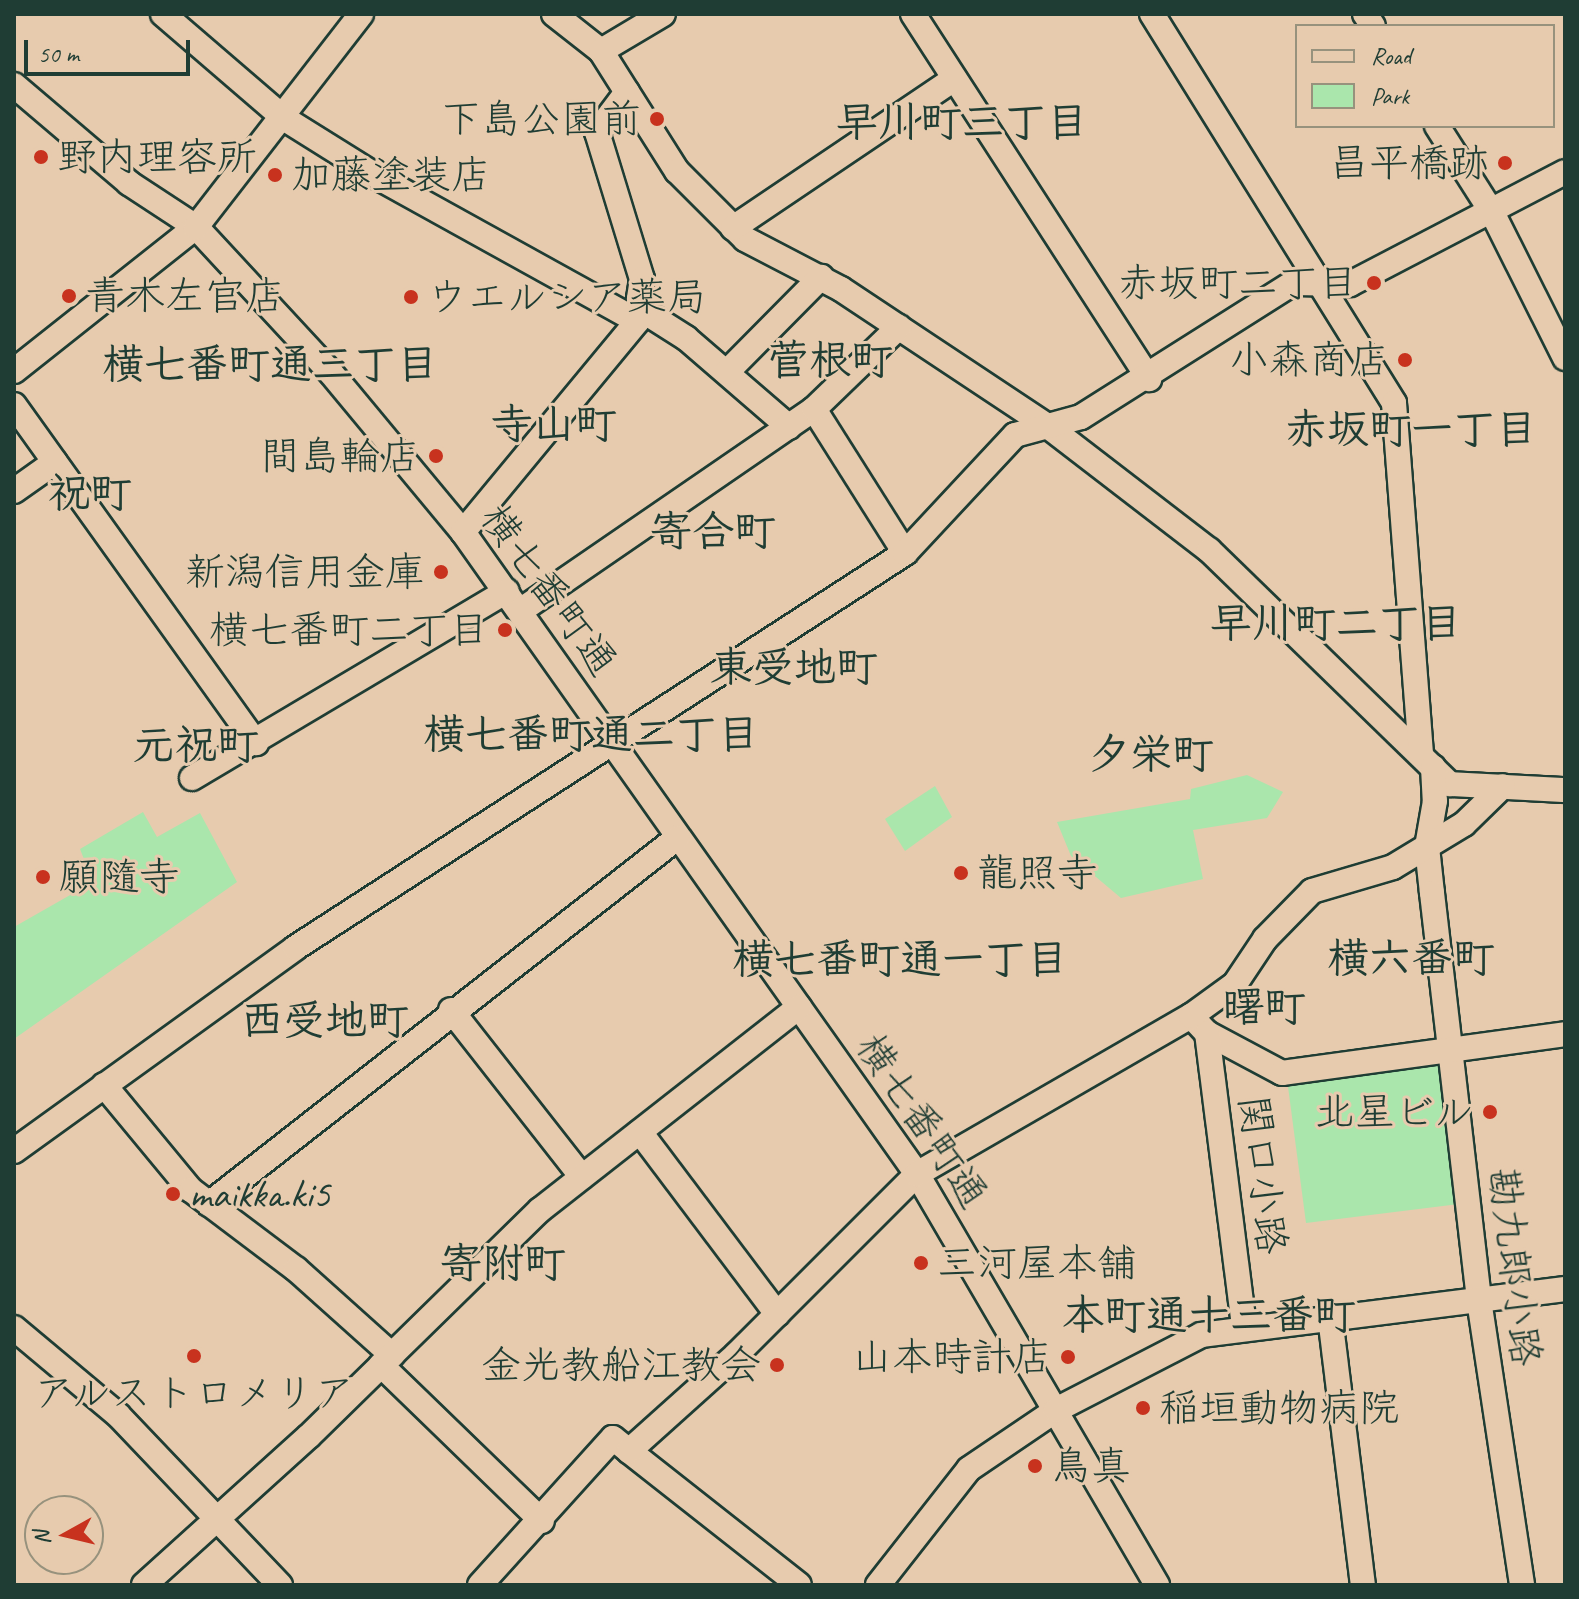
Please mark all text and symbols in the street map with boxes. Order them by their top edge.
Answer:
scale bar [28,24,194,74]
legend [1295,24,1555,128]
text: 50 m [38,39,79,69]
text: Road [1371,41,1411,71]
text: Park [1371,81,1409,111]
place label: 下島公園前 [441,95,641,143]
district label: 早川町三丁目 [836,98,1088,148]
marker: 下島公園前 [648,110,666,128]
place label: 野内理容所 [57,133,257,181]
place label: 昌平橋跡 [1329,139,1489,187]
marker: 野内理容所 [32,148,50,166]
place label: 加藤塗装店 [291,151,491,199]
marker: 昌平橋跡 [1496,154,1514,172]
marker: 加藤塗装店 [266,166,284,184]
place label: 赤坂町二丁目 [1118,259,1358,307]
place label: 青木左官店 [85,272,285,320]
place label: ウエルシア薬局 [427,273,707,321]
marker: 赤坂町二丁目 [1365,274,1383,292]
marker: 青木左官店 [60,287,78,305]
marker: ウエルシア薬局 [402,288,420,306]
district label: 菅根町 [767,336,893,386]
place label: 小森商店 [1229,336,1389,384]
district label: 横七番町通三丁目 [102,340,438,390]
marker: 小森商店 [1396,351,1414,369]
district label: 寺山町 [491,400,617,450]
district label: 赤坂町一丁目 [1285,405,1537,455]
place label: 間島輪店 [260,432,420,480]
marker: 間島輪店 [427,447,445,465]
district label: 祝町 [48,469,132,519]
street label: 横七番町通 [471,495,627,685]
district label: 寄合町 [650,507,776,557]
place label: 新潟信用金庫 [185,548,425,596]
marker: 新潟信用金庫 [432,563,450,581]
district label: 早川町二丁目 [1210,599,1462,649]
place label: 横七番町二丁目 [209,606,489,654]
marker: 横七番町二丁目 [496,621,514,639]
district label: 東受地町 [710,643,878,693]
district label: 横七番町通二丁目 [423,710,759,760]
district label: 元祝町 [133,721,259,771]
district label: 夕栄町 [1088,730,1214,780]
place label: 龍照寺 [977,849,1097,897]
place label: 願隨寺 [59,853,179,901]
marker: 龍照寺 [952,864,970,882]
marker: 願隨寺 [34,868,52,886]
district label: 横六番町 [1327,934,1495,984]
district label: 横七番町通一丁目 [732,935,1068,985]
district label: 曙町 [1222,983,1306,1033]
district label: 西受地町 [241,996,409,1046]
street label: 横七番町通 [846,1025,998,1217]
place label: 北星ビル [1314,1088,1474,1136]
street label: 関口小路 [1229,1093,1297,1257]
marker: 北星ビル [1481,1103,1499,1121]
street label: 勘九郎小路 [1479,1165,1551,1369]
place label: maikka.ki5 [189,1170,330,1218]
marker: maikka.ki5 [164,1185,182,1203]
district label: 寄附町 [440,1239,566,1289]
place label: 三河屋本舗 [937,1239,1137,1287]
marker: 三河屋本舗 [912,1254,930,1272]
district label: 本町通十三番町 [1062,1291,1356,1341]
place label: 山本時計店 [852,1333,1052,1381]
place label: 金光教船江教会 [481,1341,761,1389]
marker: アルストロメリア [185,1347,203,1365]
marker: 山本時計店 [1059,1348,1077,1366]
marker: 金光教船江教会 [768,1356,786,1374]
place label: アルストロメリア [34,1369,354,1417]
place label: 稲垣動物病院 [1159,1384,1399,1432]
marker: 稲垣動物病院 [1134,1399,1152,1417]
place label: 鳥真 [1051,1442,1131,1490]
marker: 鳥真 [1026,1457,1044,1475]
north arrow [24,1495,104,1575]
text: N [27,1529,57,1547]

